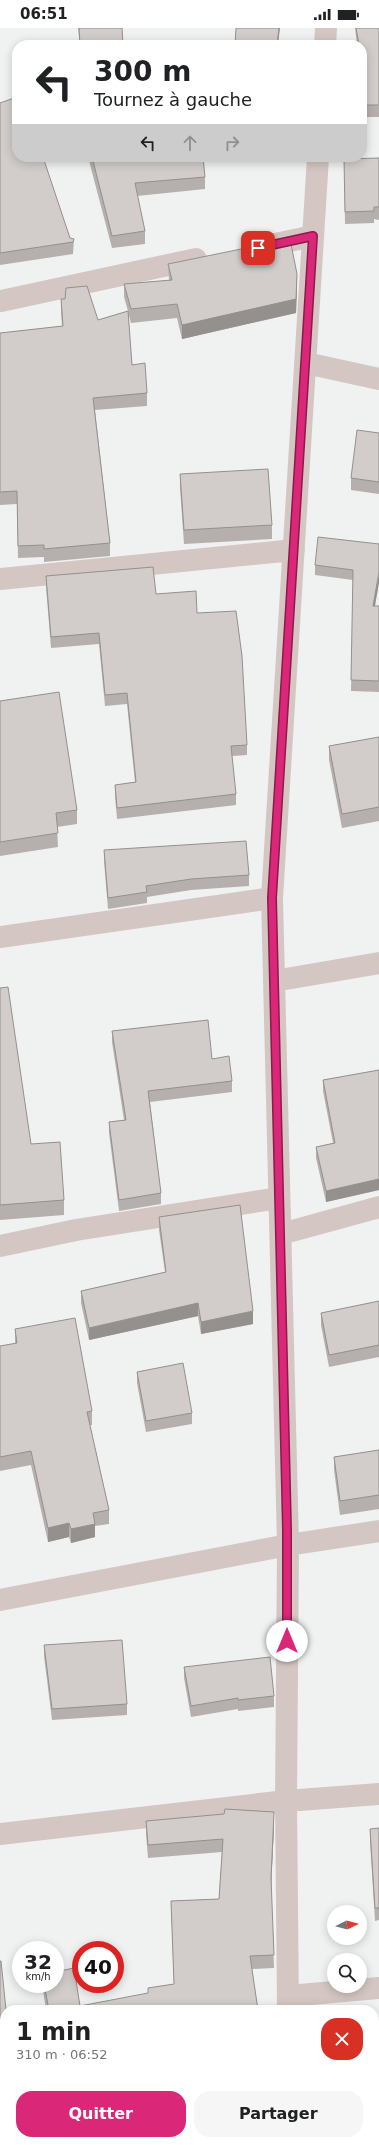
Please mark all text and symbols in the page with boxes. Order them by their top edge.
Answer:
text: 06:51 [20,5,68,23]
text: 300 m [94,55,191,88]
icon: left [28,56,80,108]
text: Tournez à gauche [94,89,252,110]
icon: left [137,132,159,154]
icon: ahead [179,132,201,154]
icon: right [221,132,243,154]
pin [241,231,275,265]
icon: arrive [247,237,269,259]
position arrow [266,1620,308,1662]
north arrow [327,1905,367,1945]
map controls [327,1905,367,1993]
speed limit sign: 40 [72,1941,124,1993]
text: 32 [24,1950,52,1974]
button: search [327,1953,367,1993]
text: km/h [25,1971,51,1982]
text: 1 min [16,2018,91,2046]
button: close [321,2018,363,2060]
text: 310 m · 06:52 [16,2047,107,2062]
button: Quitter [16,2091,186,2137]
button: Partager [194,2091,363,2137]

